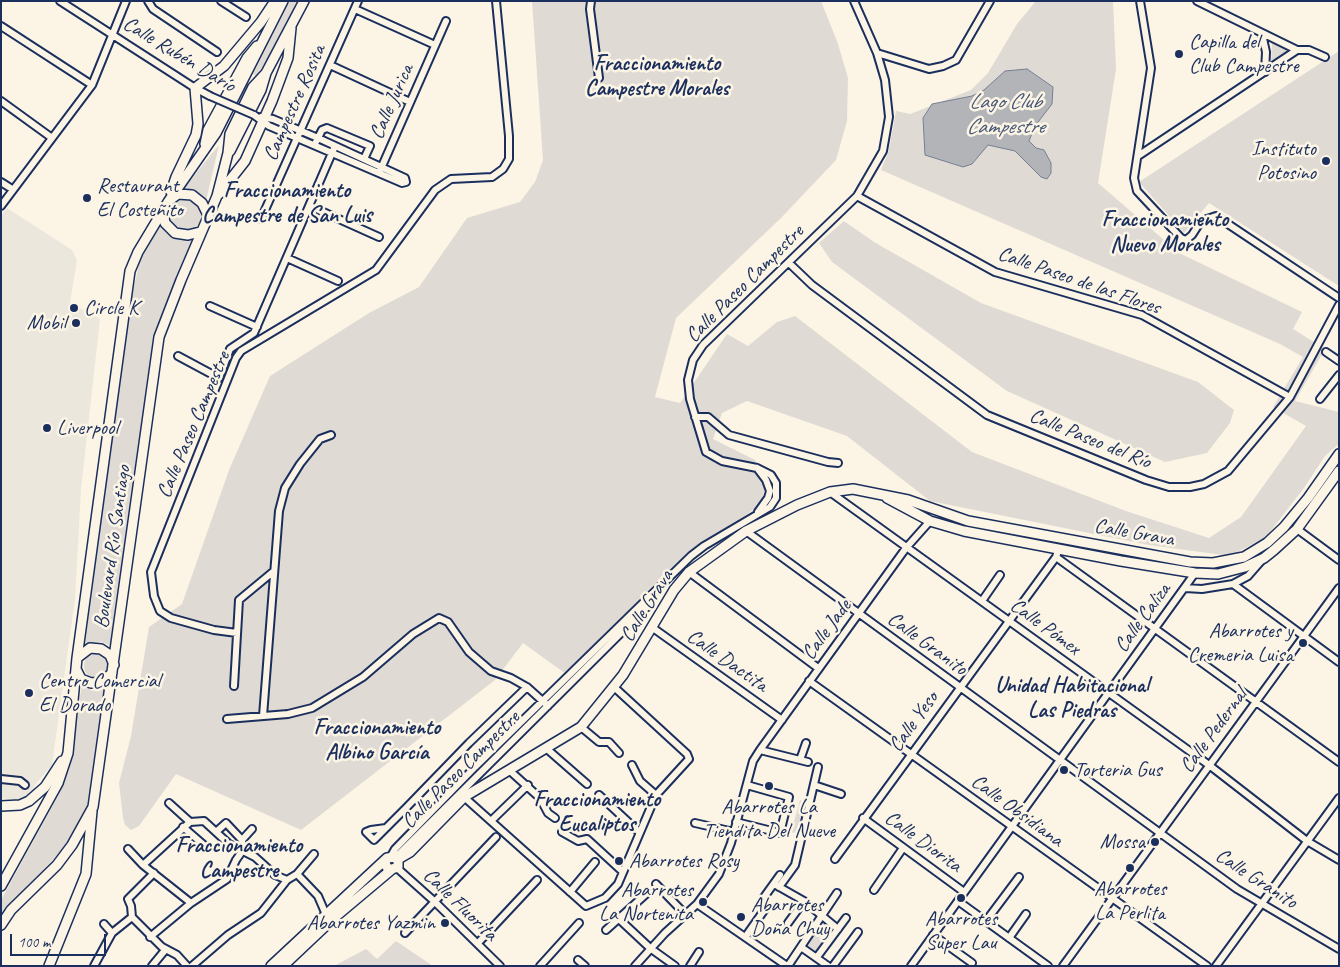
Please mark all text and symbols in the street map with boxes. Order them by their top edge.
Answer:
street label: Calle Rubén Darío [118,11,240,99]
place label: Capilla del Club Campestre [1189,29,1299,79]
street label: Campestre Rosita [258,41,332,165]
marker: Capilla del Club Campestre [1173,48,1185,60]
district label: Fraccionamiento Campestre Morales [585,51,729,102]
street label: Calle Jurica [364,61,420,143]
water label: Lago Club Campestre [966,89,1044,140]
place label: Instituto Potosino [1251,136,1316,186]
marker: Instituto Potosino [1320,155,1332,167]
place label: Restaurant El Costeñito [97,173,183,223]
district label: Fraccionamiento Campestre de San Luis [202,178,372,230]
marker: Restaurant El Costeñito [81,192,93,204]
district label: Fraccionamiento Nuevo Morales [1102,207,1228,258]
street label: Calle Paseo Campestre [681,220,809,348]
street label: Calle Paseo de las Flores [994,241,1164,321]
place label: Circle K [84,295,139,321]
marker: Circle K [68,302,80,314]
place label: Mobil [27,310,66,336]
marker: Mobil [70,317,82,329]
street label: Calle Paseo Campestre [152,348,236,502]
street label: Calle Paseo del Río [1025,403,1155,475]
place label: Liverpool [57,415,118,441]
marker: Liverpool [41,422,53,434]
street label: Boulevard Río Santiago [89,464,137,630]
street label: Calle Grava [1092,514,1176,552]
street label: Calle Grava [615,565,679,647]
street label: Calle Caliza [1109,578,1177,658]
street label: Calle Pómex [1005,593,1085,661]
street label: Calle Jade [797,595,857,665]
street label: Calle Granito [882,607,972,681]
place label: Abarrotes y Cremeria Luisa [1188,618,1293,668]
street label: Calle Dactita [682,624,772,698]
marker: Abarrotes y Cremeria Luisa [1297,637,1309,649]
place label: Centro Comercial El Dorado [39,668,160,718]
district label: Unidad Habitacional Las Piedras [995,673,1149,724]
street label: Calle Pedernal [1175,684,1253,778]
marker: Centro Comercial El Dorado [23,687,35,699]
street label: Calle Yeso [884,687,944,757]
street label: Calle Paseo Campestre [397,706,525,834]
district label: Fraccionamiento Albino García [314,715,440,766]
place label: Torteria Gus [1074,757,1161,783]
marker: Torteria Gus [1058,764,1070,776]
street label: Calle Obsidiana [966,769,1068,853]
marker: Abarrotes La Tiendita Del Nueve [763,780,775,792]
district label: Fraccionamiento Eucaliptos [534,787,660,838]
place label: Abarrotes La Tiendita Del Nueve [703,794,835,844]
street label: Calle Diorita [879,806,967,878]
place label: Mossa [1100,829,1145,855]
district label: Fraccionamiento Campestre [176,833,302,884]
marker: Mossa [1149,836,1161,848]
street label: Calle Granito [1210,843,1302,915]
place label: Abarrotes Rosy [629,848,739,874]
marker: Abarrotes Rosy [613,855,625,867]
marker: Abarrotes La Perlita [1124,862,1136,874]
street label: Calle Fluorita [417,863,503,947]
place label: Abarrotes La Perlita [1094,876,1166,926]
place label: Abarrotes La Nortenita [599,877,693,927]
place label: Abarrotes Doña Chuy [751,892,829,942]
marker: Abarrotes Super Lau [955,892,967,904]
marker: Abarrotes La Nortenita [697,896,709,908]
place label: Abarrotes Super Lau [925,906,997,956]
place label: Abarrotes Yazmin [307,910,435,936]
marker: Abarrotes Doña Chuy [735,911,747,923]
marker: Abarrotes Yazmin [439,917,451,929]
scale bar [12,924,109,956]
text: 100 m [18,933,50,952]

